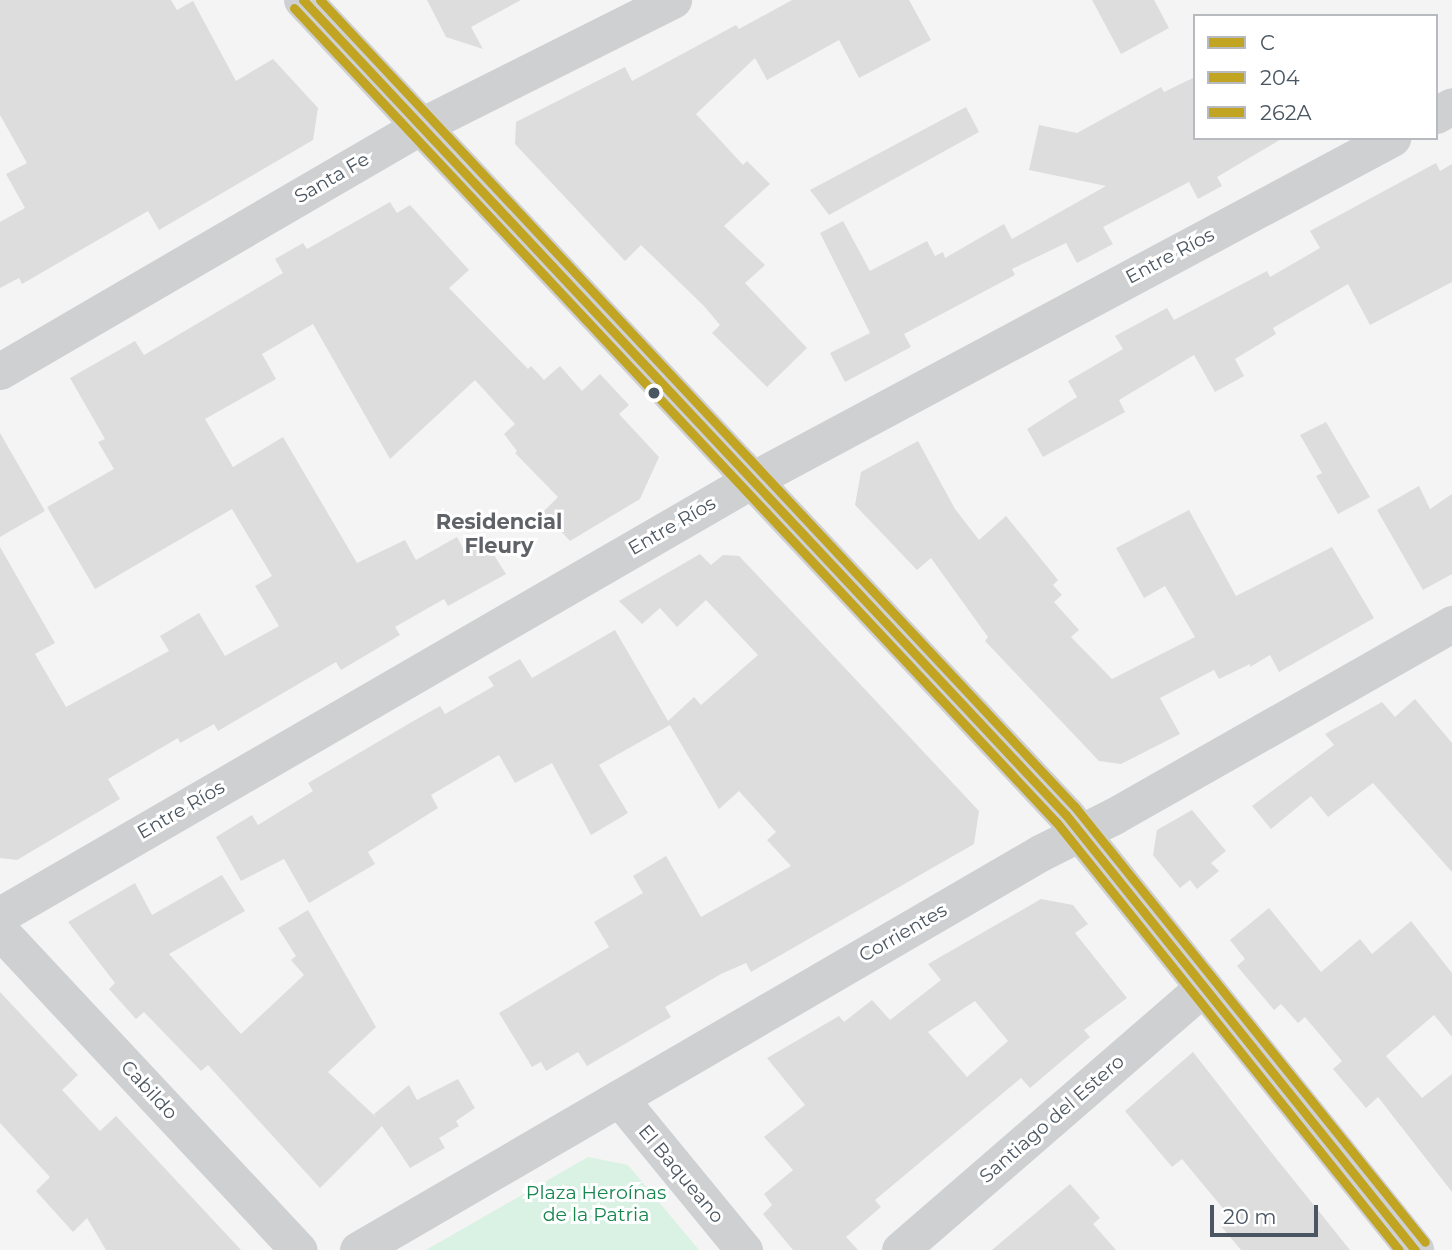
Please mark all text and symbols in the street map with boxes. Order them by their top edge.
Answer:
legend [1193,14,1438,140]
text: C [1260,30,1275,55]
text: 204 [1260,65,1300,90]
text: 262A [1260,100,1312,125]
street label: Santa Fe [291,148,373,208]
street label: Entre Ríos [1122,223,1218,289]
unlabelled marker [647,386,661,400]
street label: Entre Ríos [624,492,720,560]
district label: Residencial Fleury [436,509,562,559]
street label: Entre Ríos [133,776,229,844]
street label: Corrientes [855,899,951,967]
street label: Santiago del Estero [975,1050,1129,1188]
street label: Cabildo [116,1056,182,1124]
street label: El Baqueano [633,1120,729,1228]
park label: Plaza Heroínas de la Patria [526,1182,666,1226]
scale bar [1214,1190,1322,1234]
text: 20 m [1223,1204,1277,1229]

